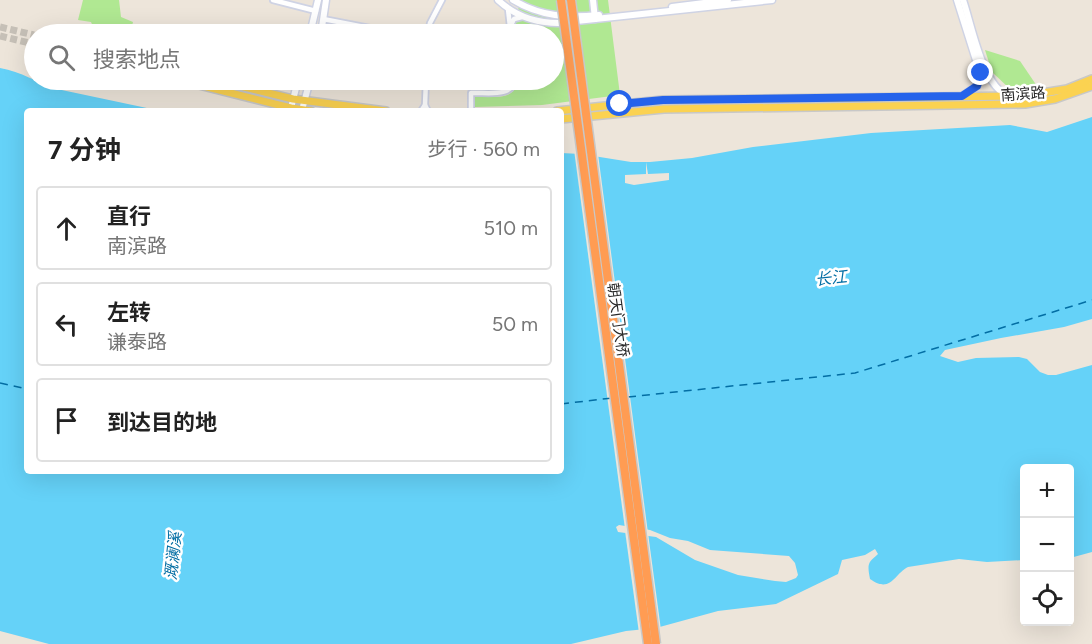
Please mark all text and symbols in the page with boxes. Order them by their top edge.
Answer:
search box [24,24,564,90]
icon: search [45,41,78,74]
text: 搜索地点 [93,46,181,73]
route end [967,59,993,85]
street label: 南滨路 [1000,83,1046,105]
route start [606,90,632,116]
text: 7 分钟 [48,134,121,166]
text: 步行 · 560 m [427,137,540,161]
text: 直行 [107,203,151,230]
icon: ahead [50,212,83,245]
text: 510 m [483,216,538,240]
text: 南滨路 [107,234,167,258]
water label: 长江 [814,267,850,289]
street label: 朝天门大桥 [604,282,632,358]
text: 左转 [107,299,151,326]
icon: left [50,308,83,341]
text: 50 m [492,312,538,336]
text: 谦泰路 [107,330,167,354]
icon: arrive [50,404,83,437]
text: 到达目的地 [107,409,217,436]
map controls [1020,464,1074,626]
button: + [1020,464,1074,518]
button: − [1020,518,1074,572]
water label: 溉澜溪 [161,529,185,581]
button: locate [1020,572,1074,626]

